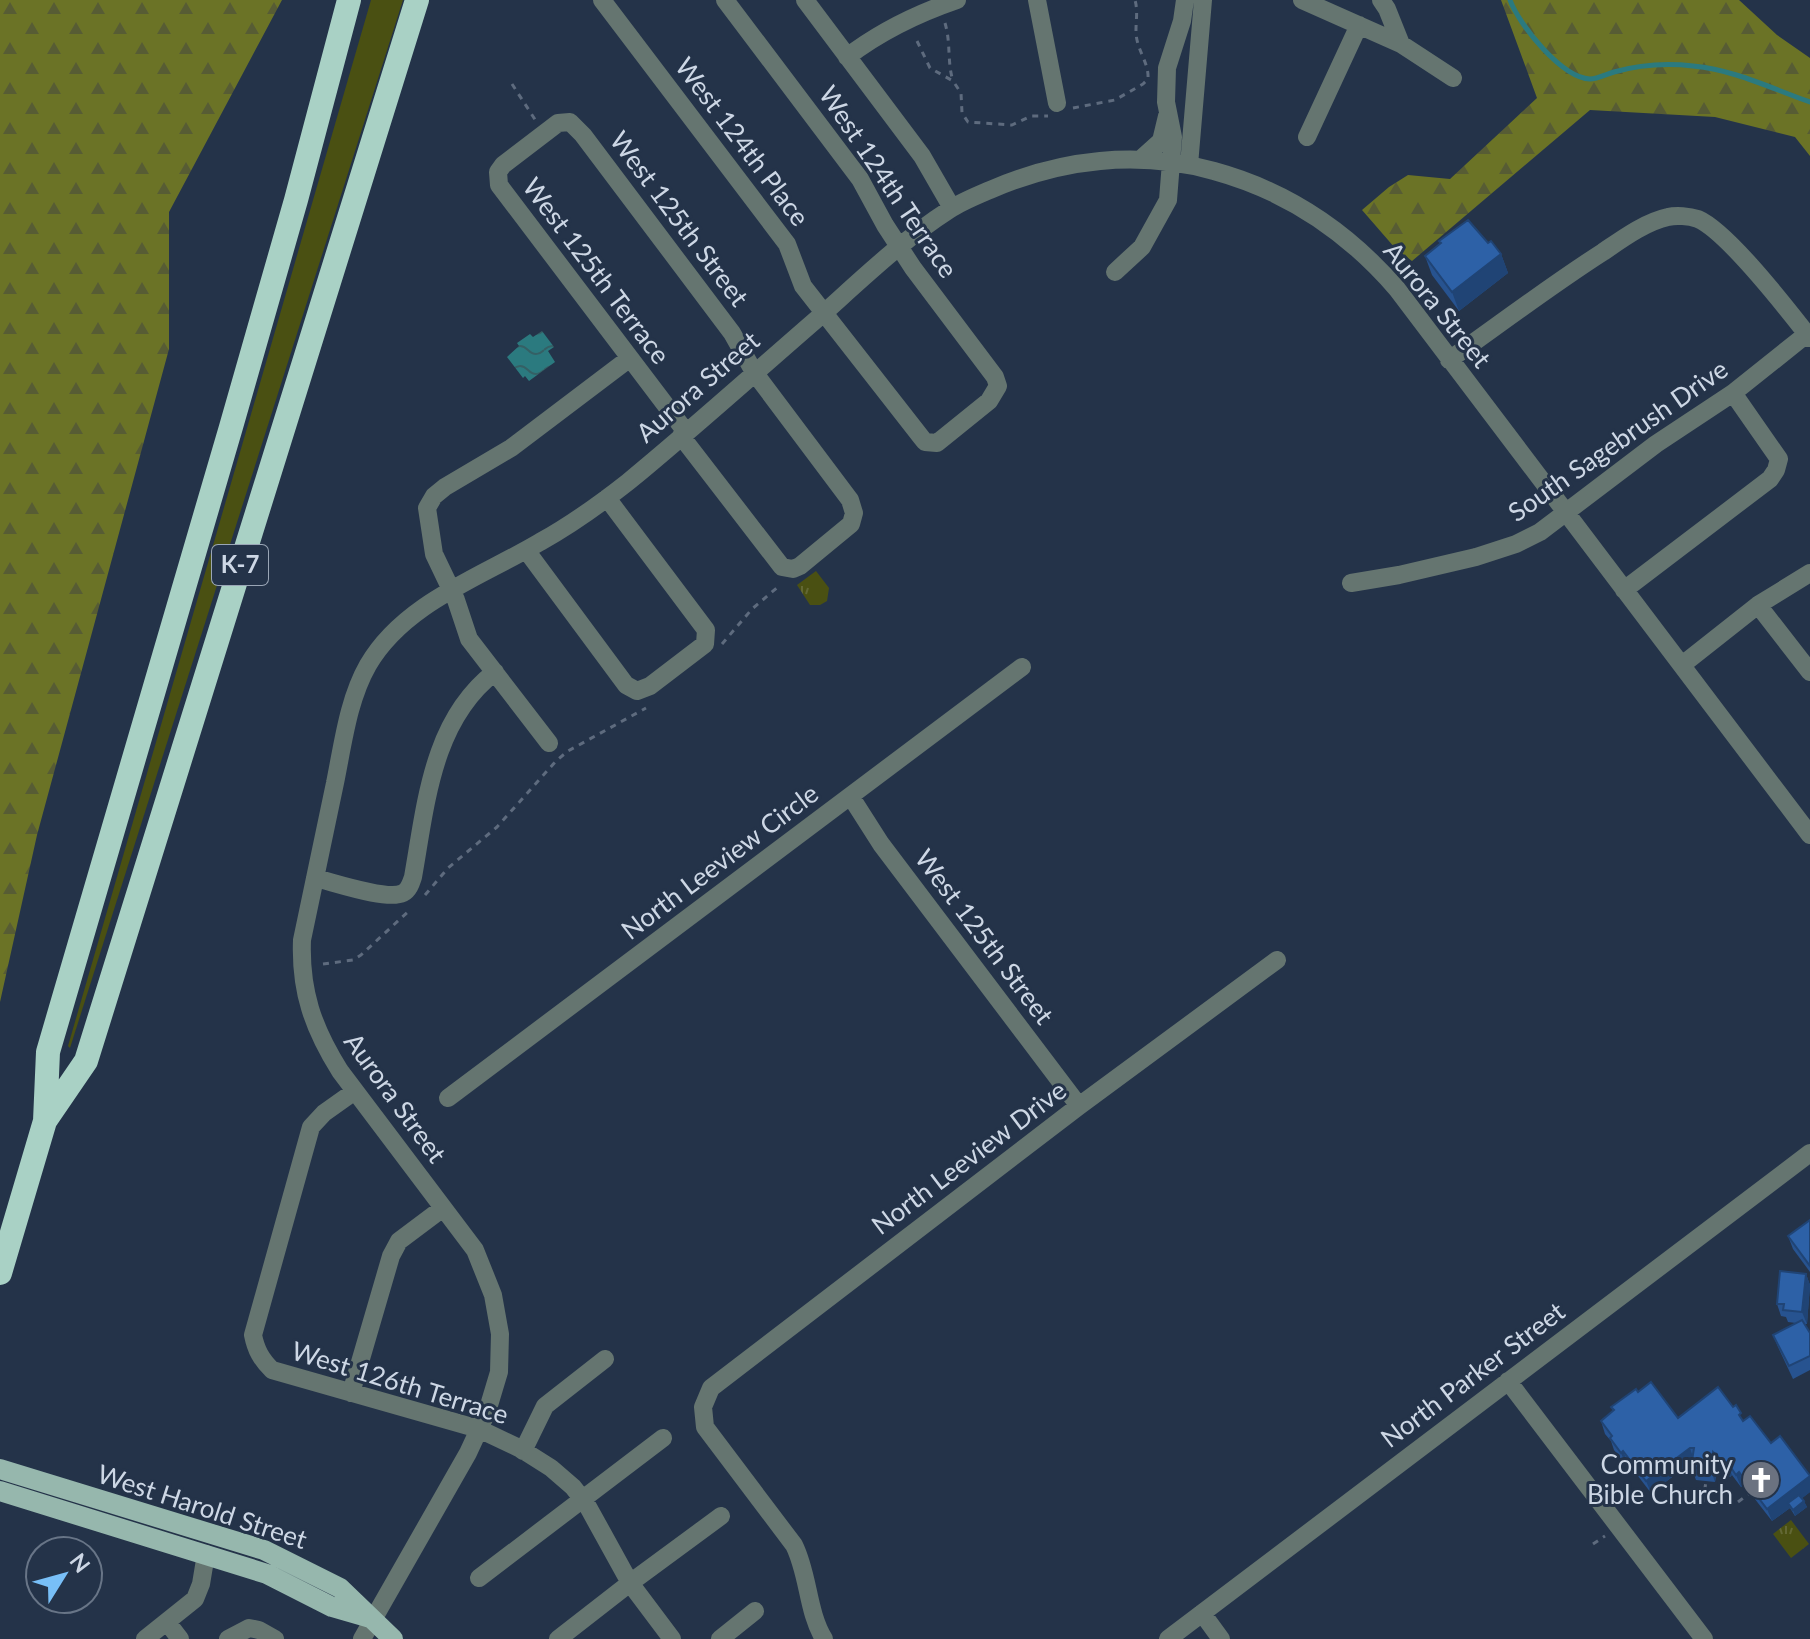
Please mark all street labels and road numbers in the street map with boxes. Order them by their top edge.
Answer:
street label: West 124th Place [669,51,817,232]
street label: West 124th Terrace [813,79,965,284]
street label: West 125th Street [604,125,756,313]
street label: West 125th Terrace [516,171,677,370]
street label: Aurora Street [1377,235,1499,374]
street label: Aurora Street [629,324,766,448]
street label: South Sagebrush Drive [1502,352,1733,528]
road number: K-7 [212,545,268,585]
street label: North Leeview Circle [615,777,824,946]
street label: West 125th Street [909,843,1061,1031]
street label: Aurora Street [338,1026,454,1169]
street label: North Leeview Drive [865,1074,1072,1241]
street label: North Parker Street [1374,1294,1571,1454]
street label: West 126th Terrace [288,1334,512,1430]
street label: West Harold Street [94,1457,312,1555]

